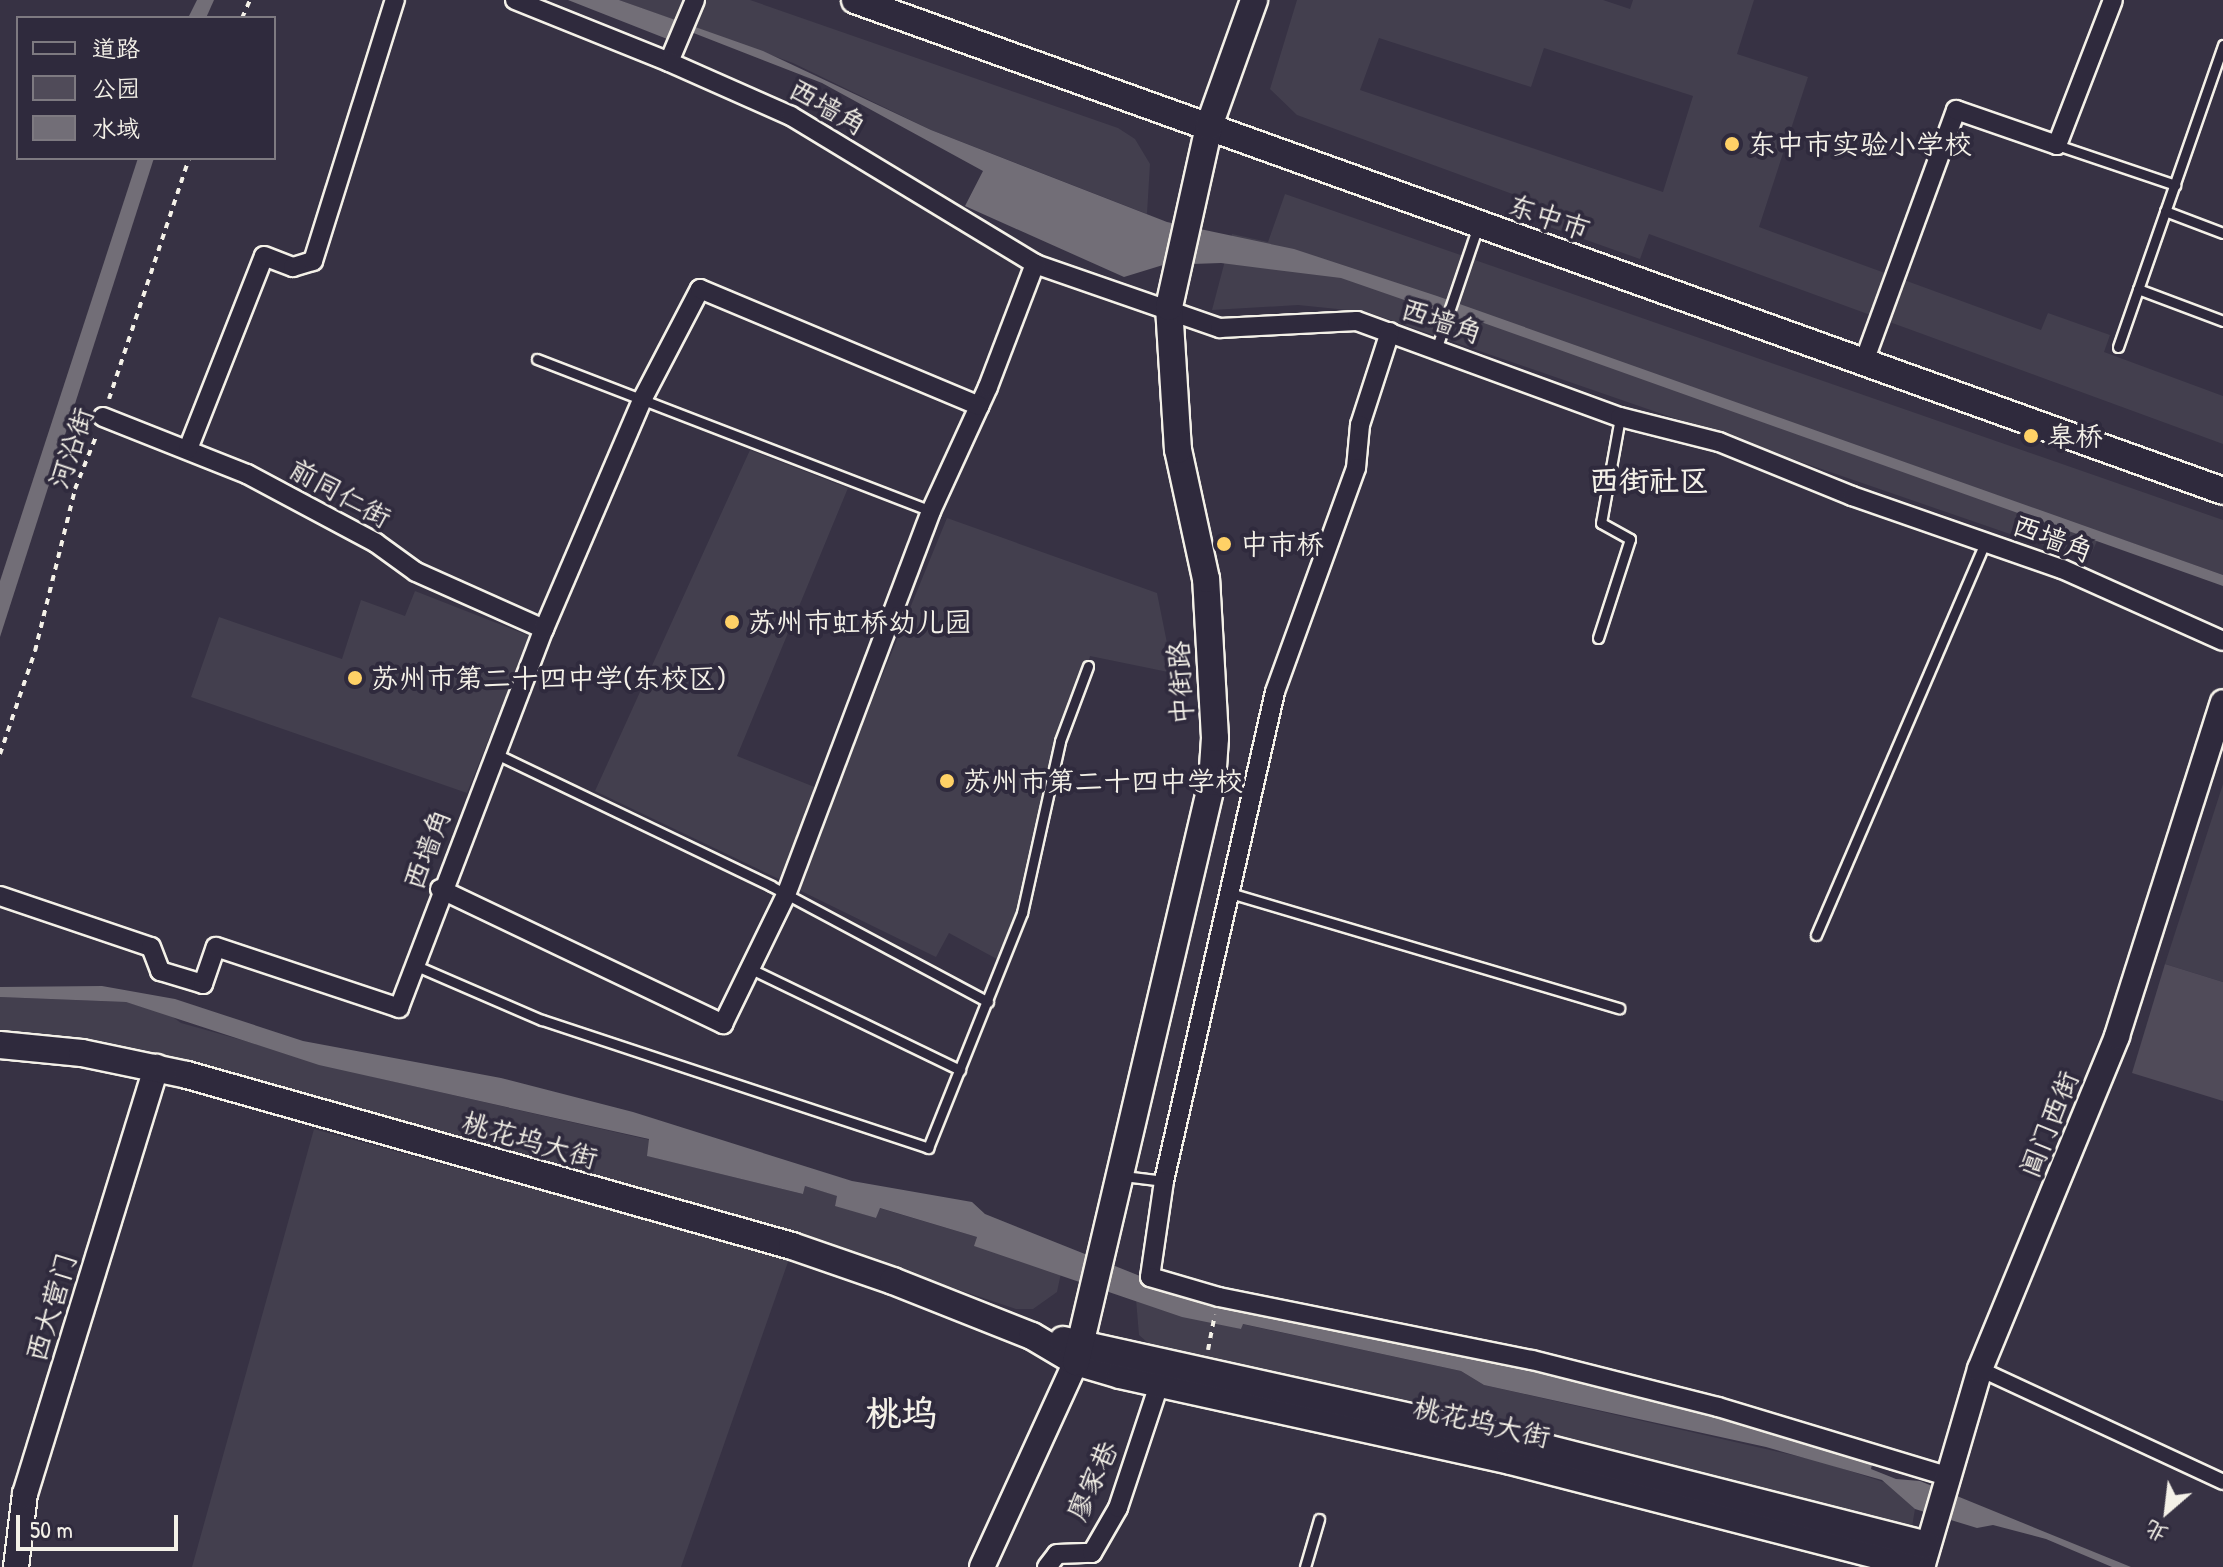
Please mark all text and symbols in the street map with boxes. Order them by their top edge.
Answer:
legend [16,16,276,160]
text: 道路 [92,32,140,64]
street label: 西墙角 [783,71,873,143]
text: 公园 [92,72,140,104]
text: 水域 [92,112,140,144]
place label: 东中市实验小学校 [1748,127,1972,161]
marker: 东中市实验小学校 [1723,135,1741,153]
street label: 东中市 [1504,187,1594,247]
street label: 西墙角 [1397,291,1487,351]
street label: 河沿街 [41,403,101,493]
place label: 皋桥 [2047,419,2103,453]
marker: 皋桥 [2022,427,2040,445]
street label: 前同仁街 [283,451,397,535]
district label: 西街社区 [1589,462,1709,498]
street label: 西墙角 [2008,507,2098,569]
place label: 中市桥 [1240,527,1324,561]
marker: 中市桥 [1215,535,1233,553]
place label: 苏州市虹桥幼儿园 [748,605,972,639]
marker: 苏州市虹桥幼儿园 [723,613,741,631]
street label: 中街路 [1161,640,1199,726]
place label: 苏州市第二十四中学(东校区) [371,661,727,695]
marker: 苏州市第二十四中学(东校区) [346,669,364,687]
place label: 苏州市第二十四中学校 [963,764,1243,798]
marker: 苏州市第二十四中学校 [938,772,956,790]
street label: 西墙角 [396,804,458,894]
street label: 阊门西街 [2012,1066,2086,1182]
street label: 桃花坞大街 [458,1105,602,1175]
street label: 西大营门 [19,1249,83,1365]
street label: 桃花坞大街 [1410,1390,1554,1454]
district label: 桃坞 [865,1391,937,1435]
street label: 廖家巷 [1060,1436,1124,1526]
north arrow [2127,1471,2207,1551]
scale bar [20,1499,182,1549]
text: 50 m [30,1513,73,1545]
text: 北 [2139,1514,2173,1551]

